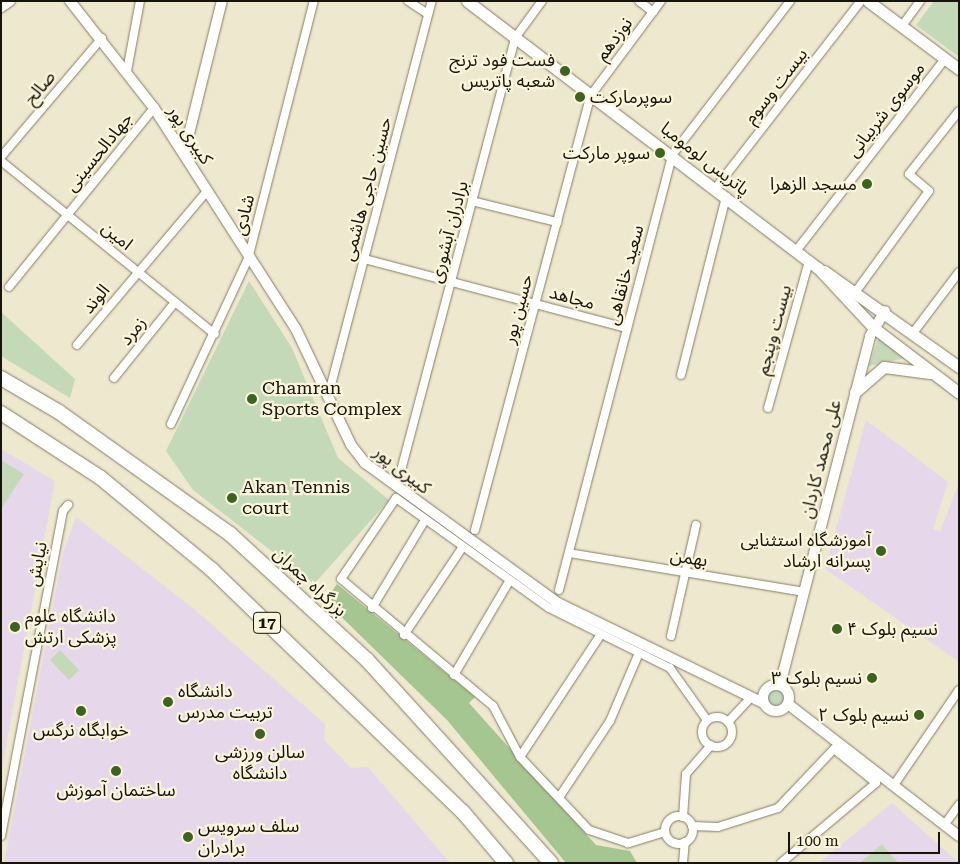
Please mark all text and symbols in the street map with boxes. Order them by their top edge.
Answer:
street label: نوزدهم [591,13,637,65]
street label: بیست وسوم [740,44,812,128]
place label: فست فود ترنج شعبه پاتریس [449,50,555,92]
street label: موسوی شربیانی [842,58,930,162]
marker: فست فود ترنج شعبه پاتریس [559,65,571,77]
street label: صالح [20,67,60,109]
place label: سوپرمارکت [590,86,672,108]
marker: سوپرمارکت [574,91,586,103]
street label: کبیری پور [163,101,217,169]
street label: جهادالحسینی [61,108,137,196]
street label: حسین حاجی هاشمی [337,115,397,263]
street label: پاتریس لومومبا [656,117,754,201]
place label: سوپر مارکت [563,142,650,164]
marker: سوپر مارکت [654,147,666,159]
place label: مسجد الزهرا [770,173,857,195]
marker: مسجد الزهرا [861,178,873,190]
street label: برادران آبشوری [425,179,473,285]
street label: شادی [228,192,260,238]
street label: امین [97,217,137,255]
street label: سعید خانقاهی [601,223,649,327]
street label: حسین پور [498,272,538,346]
street label: الوند [77,280,115,318]
street label: مجاهد [547,282,597,314]
street label: بیست وپنجم [752,283,796,377]
street label: زمرد [115,312,151,350]
place label: Chamran Sports Complex [262,378,401,420]
marker: Chamran Sports Complex [246,393,258,405]
street label: علی محمد کاردان [796,397,846,521]
street label: کبیری پور [369,441,435,499]
place label: Akan Tennis court [242,477,350,520]
marker: Akan Tennis court [226,492,238,504]
place label: آموزشگاه استثنایی پسرانه ارشاد [741,530,871,572]
street label: نیایش [22,540,52,588]
street label: بزرگراه چمران [269,543,351,621]
street label: بهمن [669,544,709,572]
marker: آموزشگاه استثنایی پسرانه ارشاد [875,545,887,557]
place label: دانشگاه علوم پزشکی ارتش [25,606,117,649]
road number: 17 [252,610,282,636]
place label: نسیم بلوک ۴ [847,618,938,640]
marker: دانشگاه علوم پزشکی ارتش [9,621,21,633]
marker: نسیم بلوک ۴ [831,623,843,635]
place label: نسیم بلوک ۳ [771,667,862,689]
marker: نسیم بلوک ۳ [866,672,878,684]
place label: دانشگاه تربیت مدرس [178,681,273,724]
marker: دانشگاه تربیت مدرس [162,696,174,708]
place label: نسیم بلوک ۲ [818,704,909,726]
marker: خوابگاه نرگس [75,705,87,717]
marker: نسیم بلوک ۲ [913,709,925,721]
place label: خوابگاه نرگس [33,719,129,741]
marker: سالن ورزشی دانشگاه [254,728,266,740]
place label: سالن ورزشی دانشگاه [215,742,305,784]
marker: ساختمان آموزش [110,765,122,777]
place label: ساختمان آموزش [56,779,176,801]
place label: سلف سرویس برادران [198,816,299,859]
scale bar [790,822,942,854]
marker: سلف سرویس برادران [182,831,194,843]
text: 100 m [796,832,839,850]

